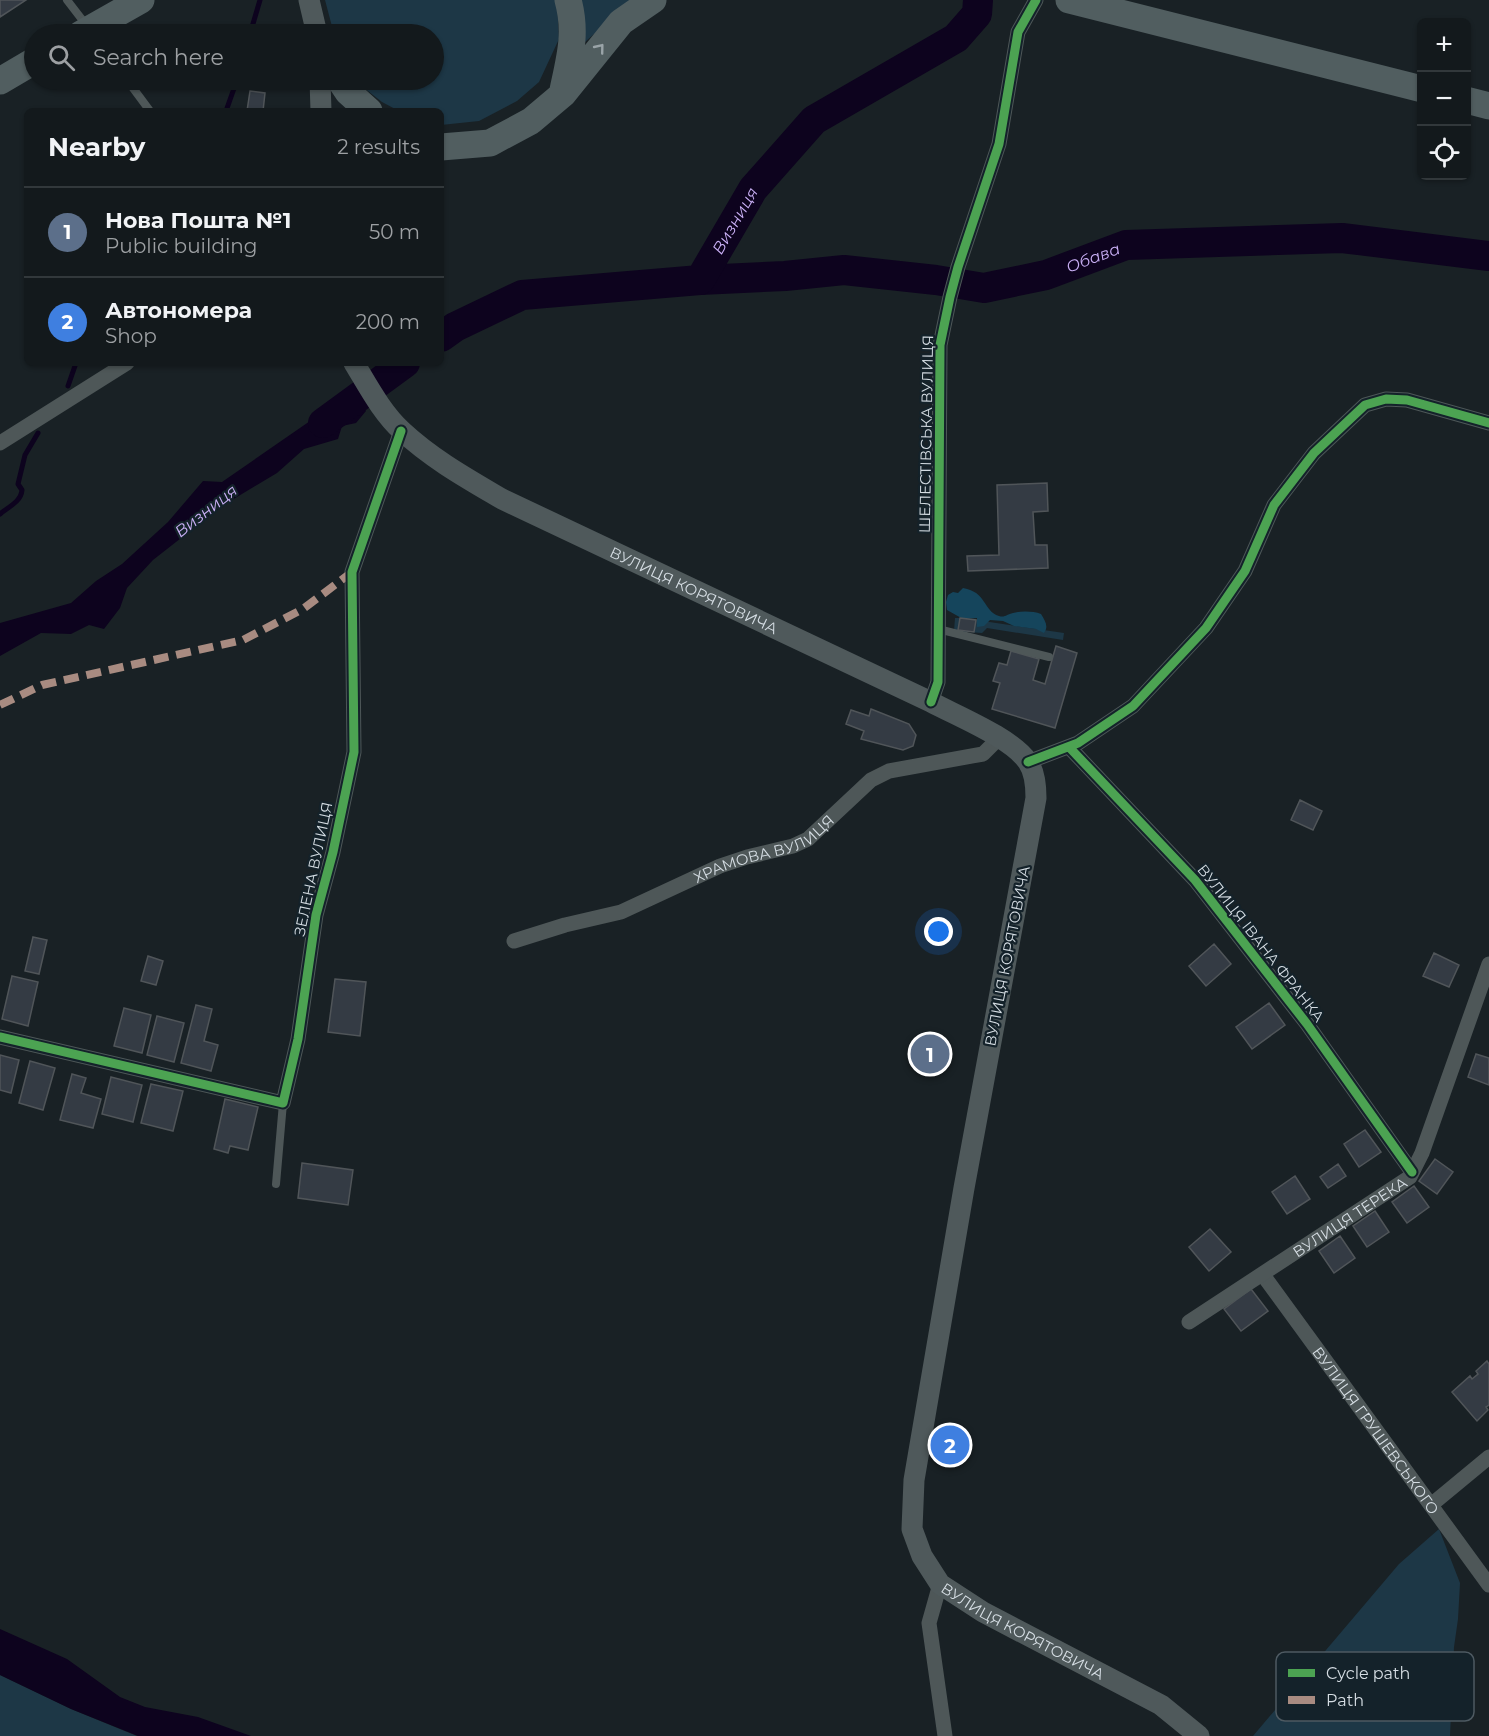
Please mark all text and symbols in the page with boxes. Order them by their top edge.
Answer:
map controls [1417,18,1471,180]
button: + [1417,18,1471,72]
search box [24,24,444,90]
icon: search [45,41,78,74]
text: Search here [93,44,224,71]
one-way arrow [592,44,603,55]
button: − [1417,72,1471,126]
button: locate [1417,126,1471,180]
text: Nearby [48,131,145,163]
text: 2 results [337,135,420,159]
water label: Визниця [708,184,762,257]
text: Нова Пошта №1 [105,207,291,234]
text: 1 [64,220,71,244]
text: 50 m [369,220,420,244]
text: Public building [105,234,258,258]
water label: Обава [1063,239,1122,276]
text: Автономера [105,297,252,324]
text: 2 [62,310,73,334]
text: 200 m [356,310,420,334]
text: Shop [105,324,157,348]
street label: ШЕЛЕСТІВСЬКА ВУЛИЦЯ [915,335,937,533]
water label: Визниця [171,481,241,541]
street label: ВУЛИЦЯ КОРЯТОВИЧА [607,542,781,638]
street label: ЗЕЛЕНА ВУЛИЦЯ [289,800,337,938]
street label: ХРАМОВА ВУЛИЦЯ [690,810,838,887]
street label: ВУЛИЦЯ ІВАНА ФРАНКА [1193,860,1329,1026]
street label: ВУЛИЦЯ КОРЯТОВИЧА [980,864,1034,1048]
your location [924,917,953,946]
pin: 1 [910,1032,950,1076]
street label: ВУЛИЦЯ ТЕРЕКА [1289,1172,1410,1261]
street label: ВУЛИЦЯ ГРУШЕВСЬКОГО [1309,1343,1444,1518]
pin: 2 [930,1422,970,1468]
street label: ВУЛИЦЯ КОРЯТОВИЧА [938,1578,1108,1683]
legend [1276,1652,1474,1721]
text: Cycle path [1326,1664,1410,1683]
text: Path [1326,1691,1364,1710]

